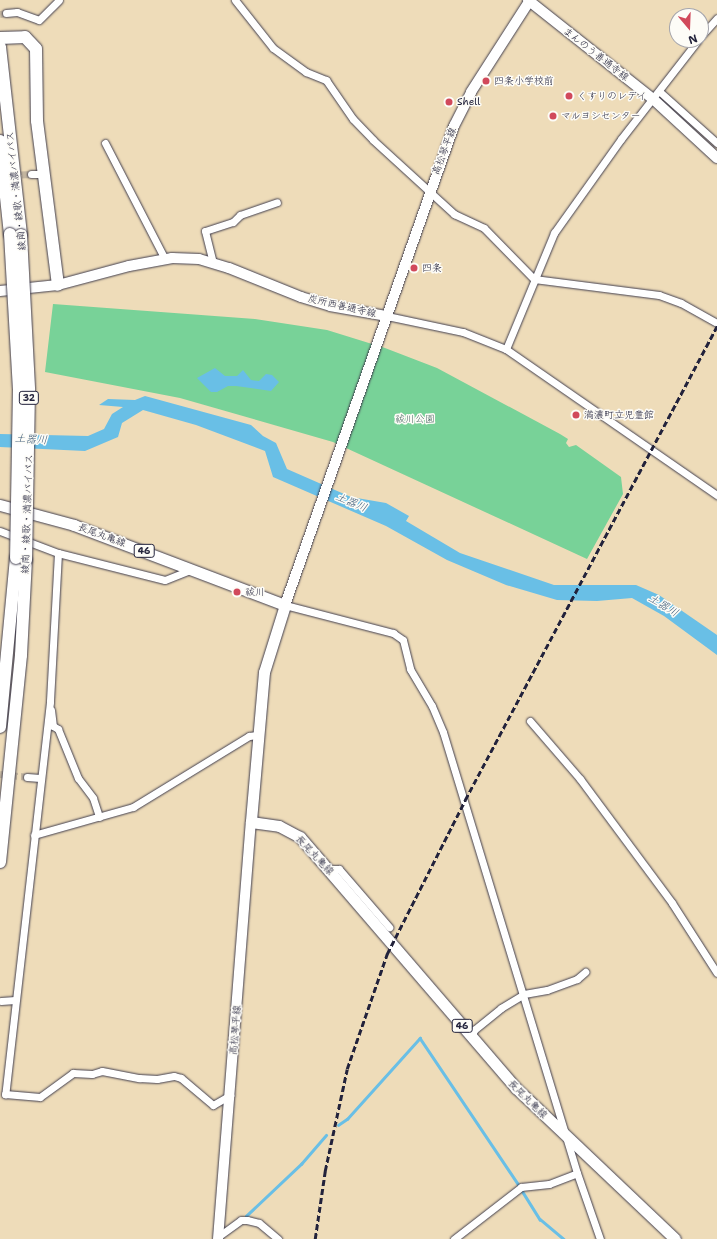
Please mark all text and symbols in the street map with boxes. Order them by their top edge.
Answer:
north arrow [669,8,709,48]
street label: まんのう善通寺線 [561,25,631,83]
text: N [686,30,699,47]
place label: 四条小学校前 [494,75,554,87]
marker: 四条小学校前 [481,76,491,86]
place label: くすりのレデイ [577,90,647,102]
marker: くすりのレデイ [564,91,574,101]
place label: Shell [457,96,480,108]
marker: Shell [444,97,454,107]
place label: マルヨシセンター [561,110,641,122]
marker: マルヨシセンター [548,111,558,121]
street label: 高松琴平線 [429,126,459,176]
street label: 綾南・綾歌・満濃バイパス [4,131,28,251]
place label: 四条 [422,262,442,274]
marker: 四条 [409,263,419,273]
street label: 炭所西善通寺線 [307,292,377,320]
road number: 32 [18,391,40,405]
place label: 満濃町立児童館 [584,409,654,421]
marker: 満濃町立児童館 [571,410,581,420]
park label: 祓川公園 [395,413,435,425]
water label: 土器川 [14,433,48,447]
street label: 綾南・綾歌・満濃バイパス [19,454,35,574]
water label: 土器川 [333,490,369,516]
street label: 長尾丸亀線 [76,521,128,549]
road number: 46 [133,544,155,558]
place label: 祓川 [245,586,265,598]
marker: 祓川 [232,587,242,597]
water label: 土器川 [645,592,681,620]
street label: 長尾丸亀線 [294,833,336,877]
street label: 高松琴平線 [227,1005,243,1055]
road number: 46 [451,1019,473,1033]
street label: 長尾丸亀線 [506,1077,550,1121]

